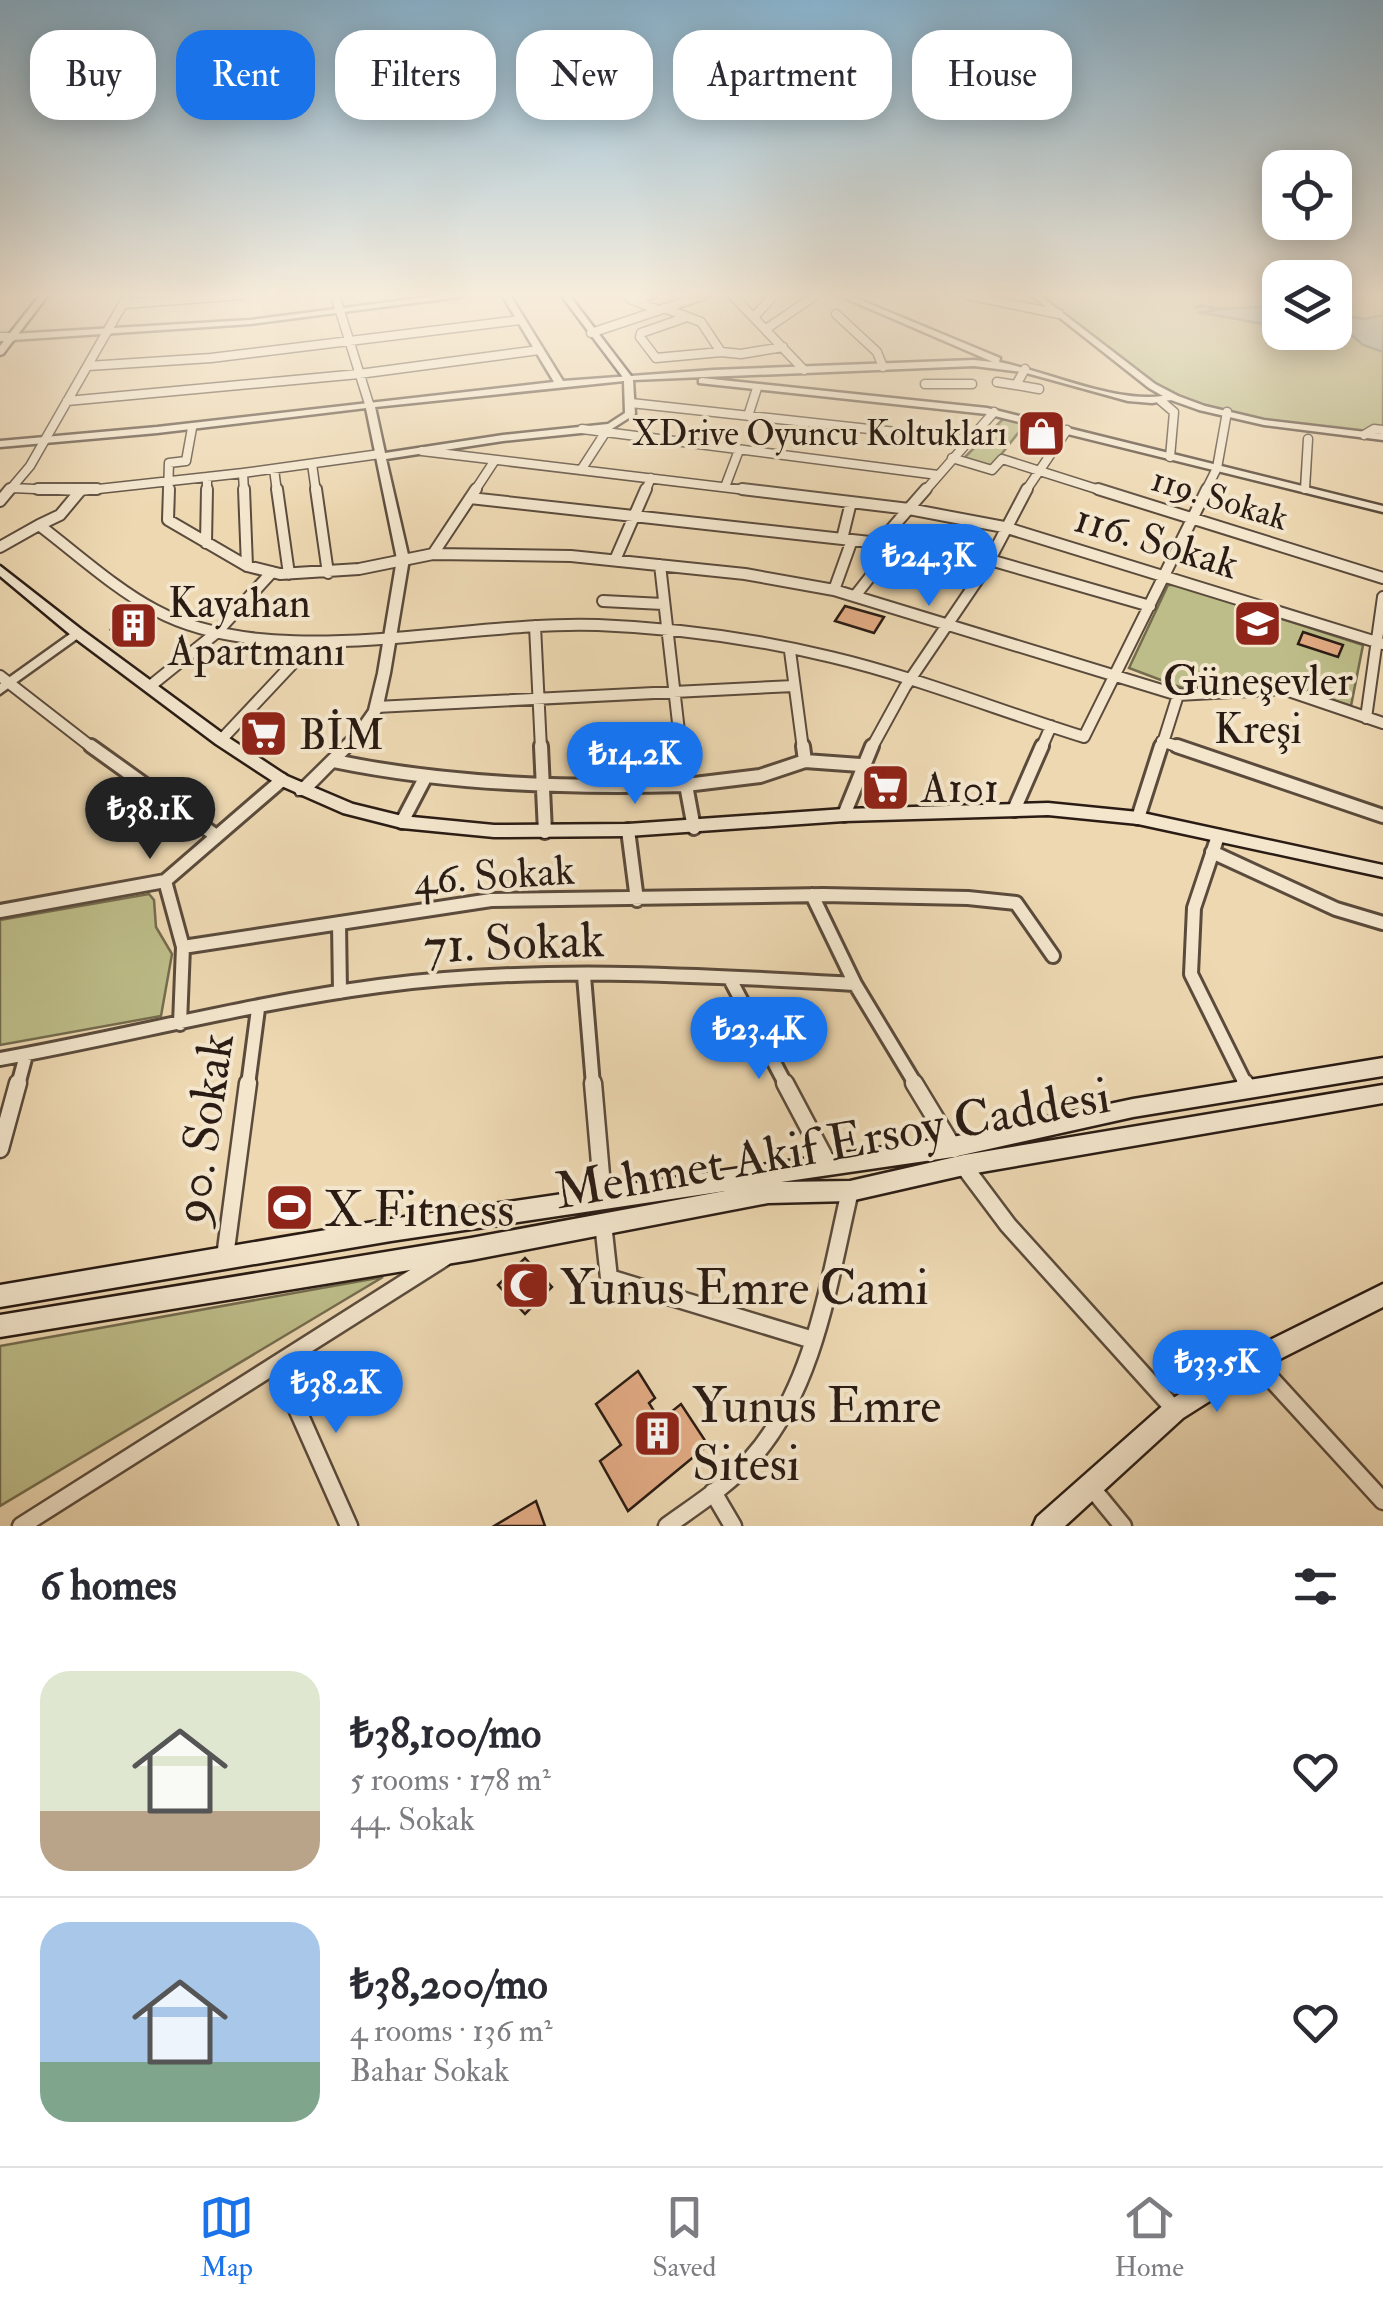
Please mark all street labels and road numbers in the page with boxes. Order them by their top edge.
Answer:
street label: 119. Sokak [1146,457,1294,541]
street label: 116. Sokak [1068,492,1245,591]
street label: 46. Sokak [412,844,576,908]
street label: 71. Sokak [423,909,606,978]
street label: 90. Sokak [159,1029,249,1231]
street label: Mehmet Akif Ersoy Caddesi [550,1065,1115,1224]

